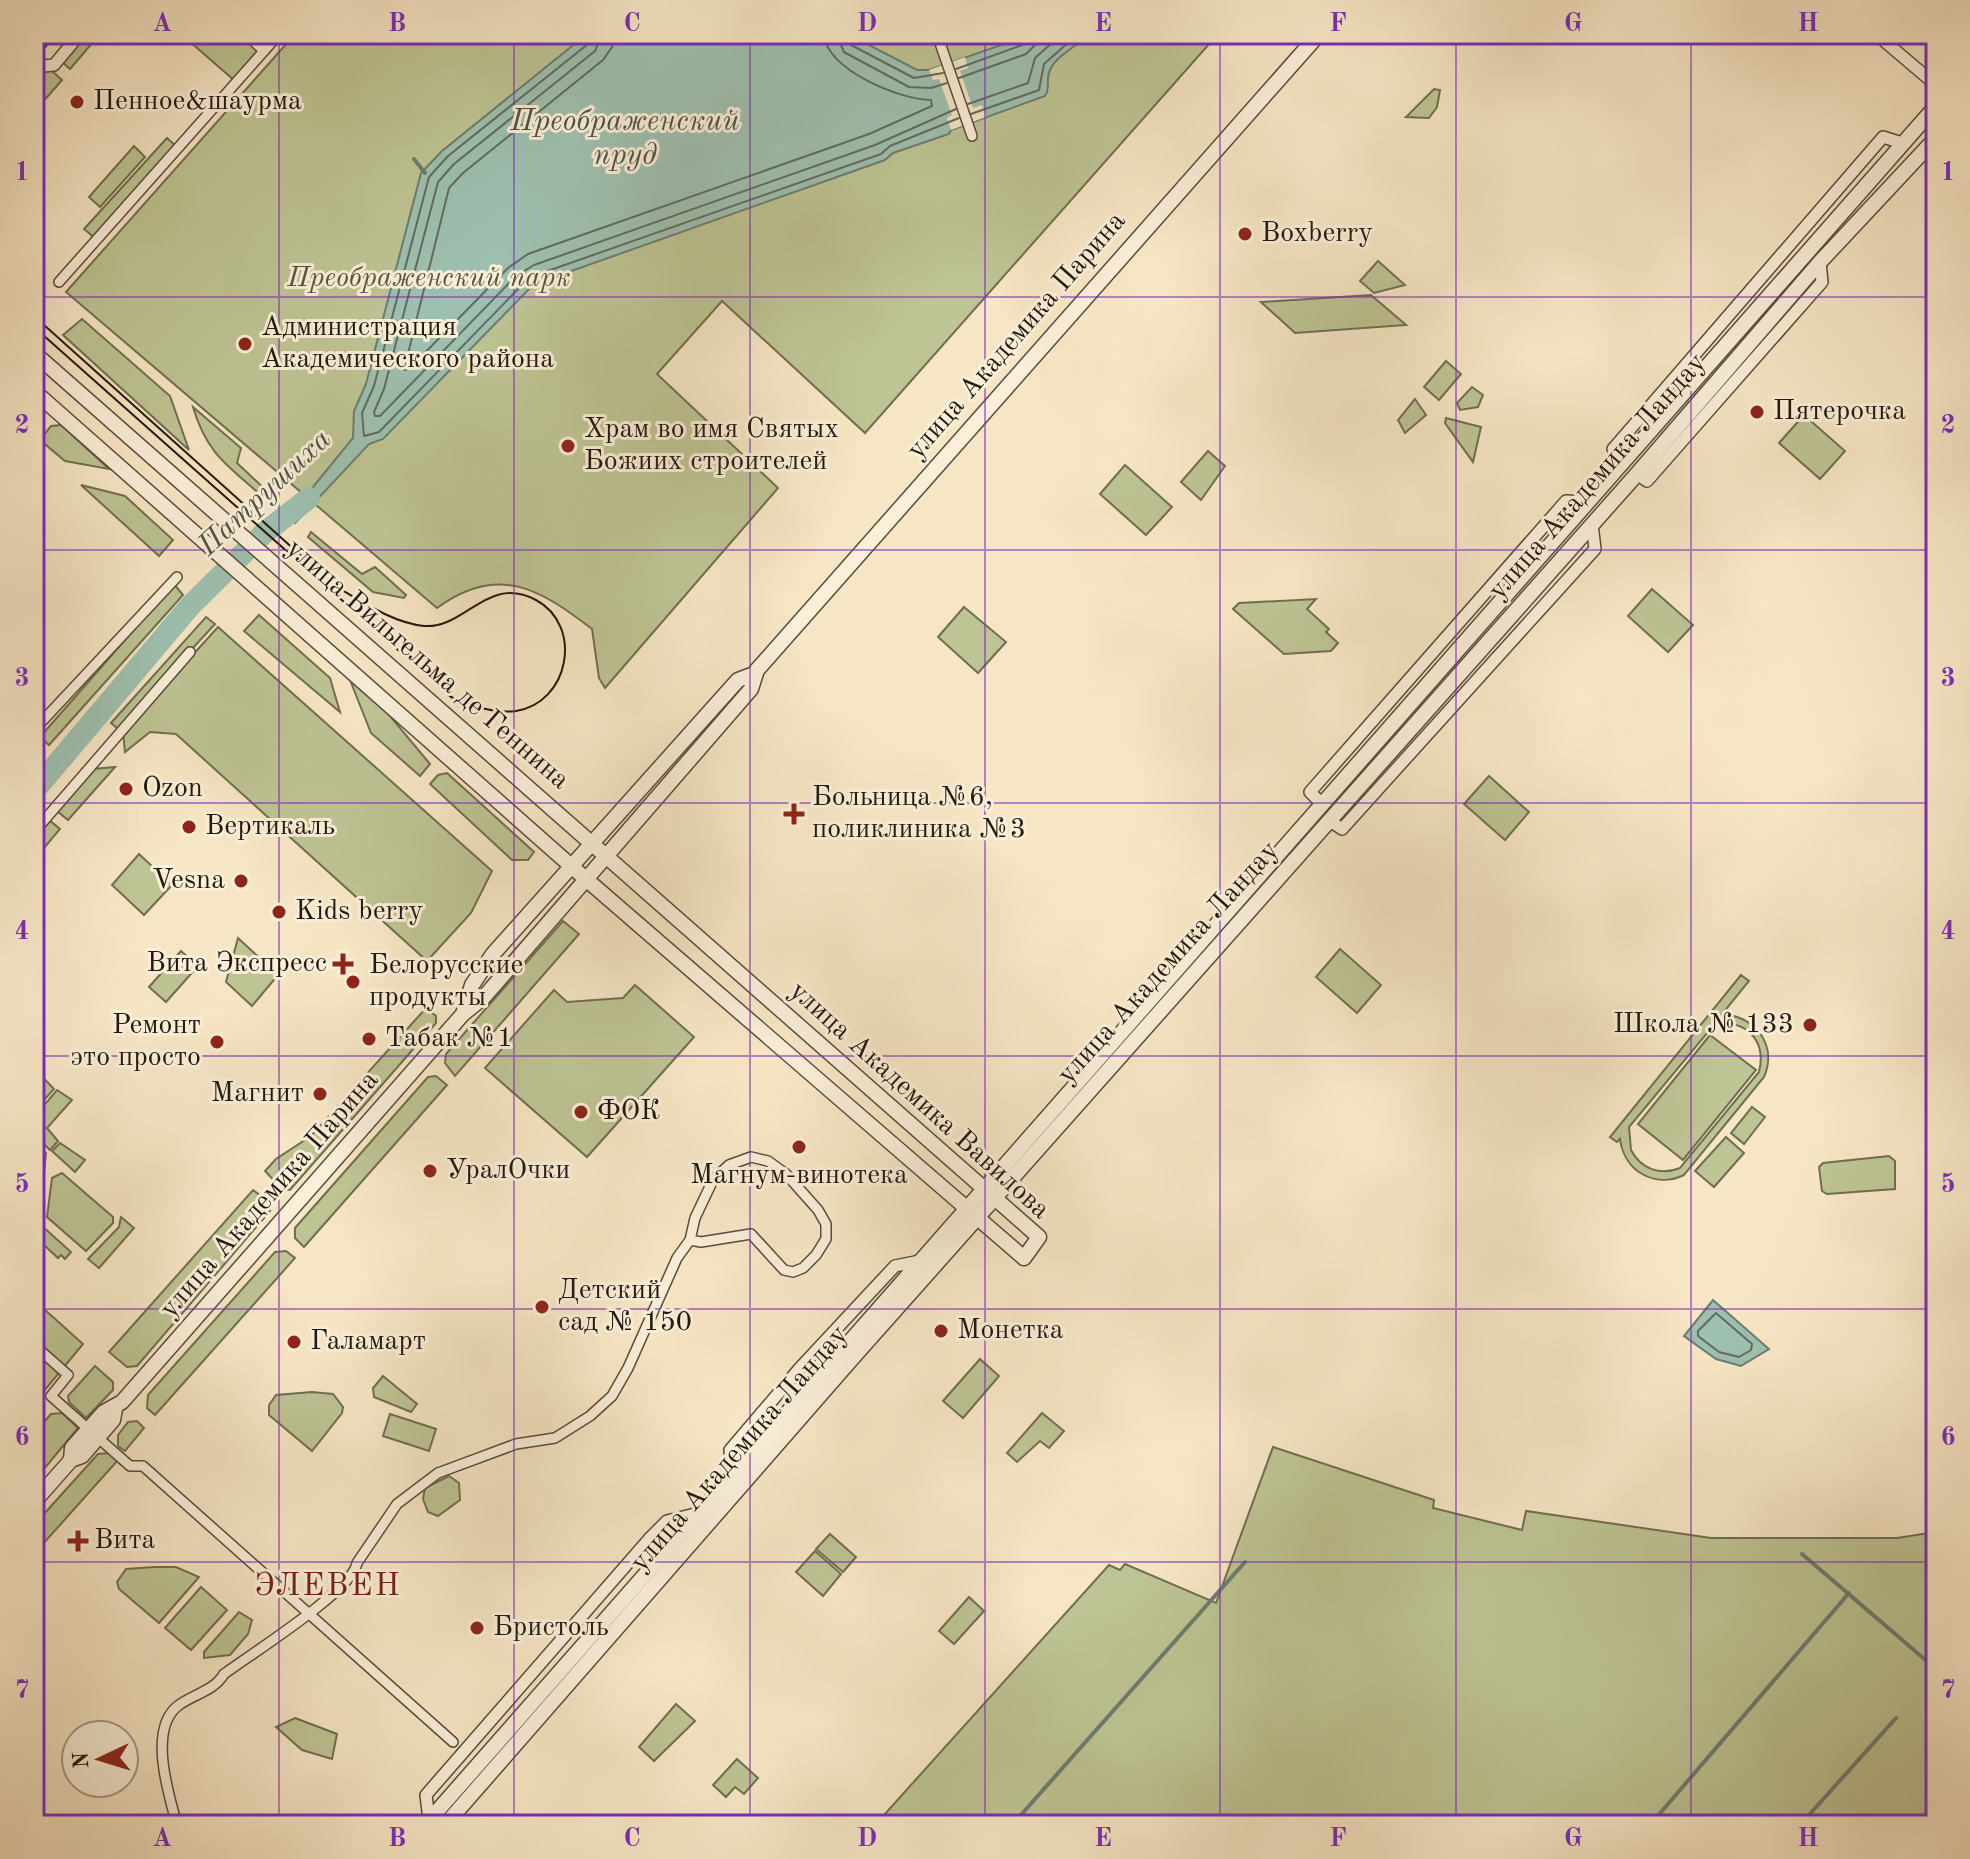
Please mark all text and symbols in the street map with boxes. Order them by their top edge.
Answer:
text: A [152,11,172,37]
text: B [388,11,406,37]
text: C [623,11,641,37]
text: D [857,11,877,37]
text: E [1094,11,1112,37]
text: F [1329,11,1347,37]
text: G [1564,11,1582,37]
text: H [1797,11,1819,37]
place label: Пенное&шаурма [93,88,302,116]
marker: Пенное&шаурма [68,93,86,111]
water label: Преображенский пруд [509,107,740,171]
text: 1 [14,160,30,186]
text: 1 [1940,160,1956,186]
street label: улица Академика Парина [902,207,1132,465]
place label: Boxberry [1261,220,1373,248]
marker: Boxberry [1236,225,1254,243]
park label: Преображенский парк [286,265,571,293]
place label: Администрация Академического района [261,314,554,374]
marker: Администрация Академического района [236,335,254,353]
street label: улица Академика Ландау [1484,349,1712,605]
place label: Пятерочка [1773,398,1906,426]
marker: Пятерочка [1748,403,1766,421]
text: 2 [14,413,30,439]
text: 2 [1940,413,1956,439]
place label: Храм во имя Святых Божиих строителей [584,416,839,476]
water label: Патрушиха [192,424,337,563]
marker: Храм во имя Святых Божиих строителей [559,437,577,455]
street label: улица Вильгельма де Геннина [280,535,574,795]
text: 3 [14,666,30,692]
text: 3 [1940,666,1956,692]
place label: Ozon [142,775,203,803]
marker: Ozon [117,780,135,798]
place label: Больница №6, поликлиника №3 [812,784,1026,844]
marker: Больница №6, поликлиника №3 [783,803,805,825]
place label: Вертикаль [205,813,335,841]
marker: Вертикаль [180,818,198,836]
street label: улица Академика Ландау [1053,836,1285,1090]
place label: Vesna [152,867,225,895]
marker: Vesna [232,872,250,890]
place label: Kids berry [295,898,424,926]
marker: Kids berry [270,903,288,921]
text: 4 [14,919,30,945]
text: 4 [1940,919,1956,945]
place label: Вита Экспресс [146,950,327,978]
place label: Белорусские продукты [369,952,523,1012]
marker: Вита Экспресс [334,955,352,973]
marker: Белорусские продукты [344,973,362,991]
street label: улица Академика Вавилова [784,977,1055,1225]
place label: Школа № 133 [1613,1011,1794,1039]
place label: Ремонт это просто [70,1012,201,1072]
marker: Школа № 133 [1801,1016,1819,1034]
place label: Табак №1 [385,1025,513,1053]
marker: Табак №1 [360,1030,378,1048]
marker: Ремонт это просто [208,1033,226,1051]
street label: улица Академика Парина [155,1066,385,1324]
place label: Магнит [211,1080,304,1108]
marker: Магнит [311,1085,329,1103]
place label: ФОК [597,1098,661,1126]
marker: ФОК [572,1103,590,1121]
marker: Магнум-винотека [790,1138,808,1156]
place label: УралОчки [446,1157,570,1185]
marker: УралОчки [421,1162,439,1180]
place label: Магнум-винотека [690,1162,908,1190]
text: 5 [14,1172,30,1198]
text: 5 [1940,1172,1956,1198]
place label: Детский сад № 150 [558,1277,692,1337]
marker: Детский сад № 150 [533,1298,551,1316]
place label: Монетка [957,1317,1064,1345]
street label: улица Академика Ландау [626,1321,854,1577]
marker: Монетка [932,1322,950,1340]
place label: Галамарт [310,1328,426,1356]
marker: Галамарт [285,1333,303,1351]
text: 6 [14,1425,30,1451]
text: 6 [1940,1425,1956,1451]
place label: Вита [94,1527,156,1555]
marker: Вита [69,1532,87,1550]
district label: ЭЛЕВЕН [254,1571,402,1603]
place label: Бристоль [493,1614,609,1642]
marker: Бристоль [468,1619,486,1637]
text: 7 [14,1678,30,1704]
text: 7 [1940,1678,1956,1704]
north arrow [60,1719,140,1799]
text: N [70,1751,94,1769]
text: A [152,1826,172,1852]
text: B [388,1826,406,1852]
text: C [623,1826,641,1852]
text: D [857,1826,877,1852]
text: E [1094,1826,1112,1852]
text: F [1329,1826,1347,1852]
text: G [1564,1826,1582,1852]
text: H [1797,1826,1819,1852]

